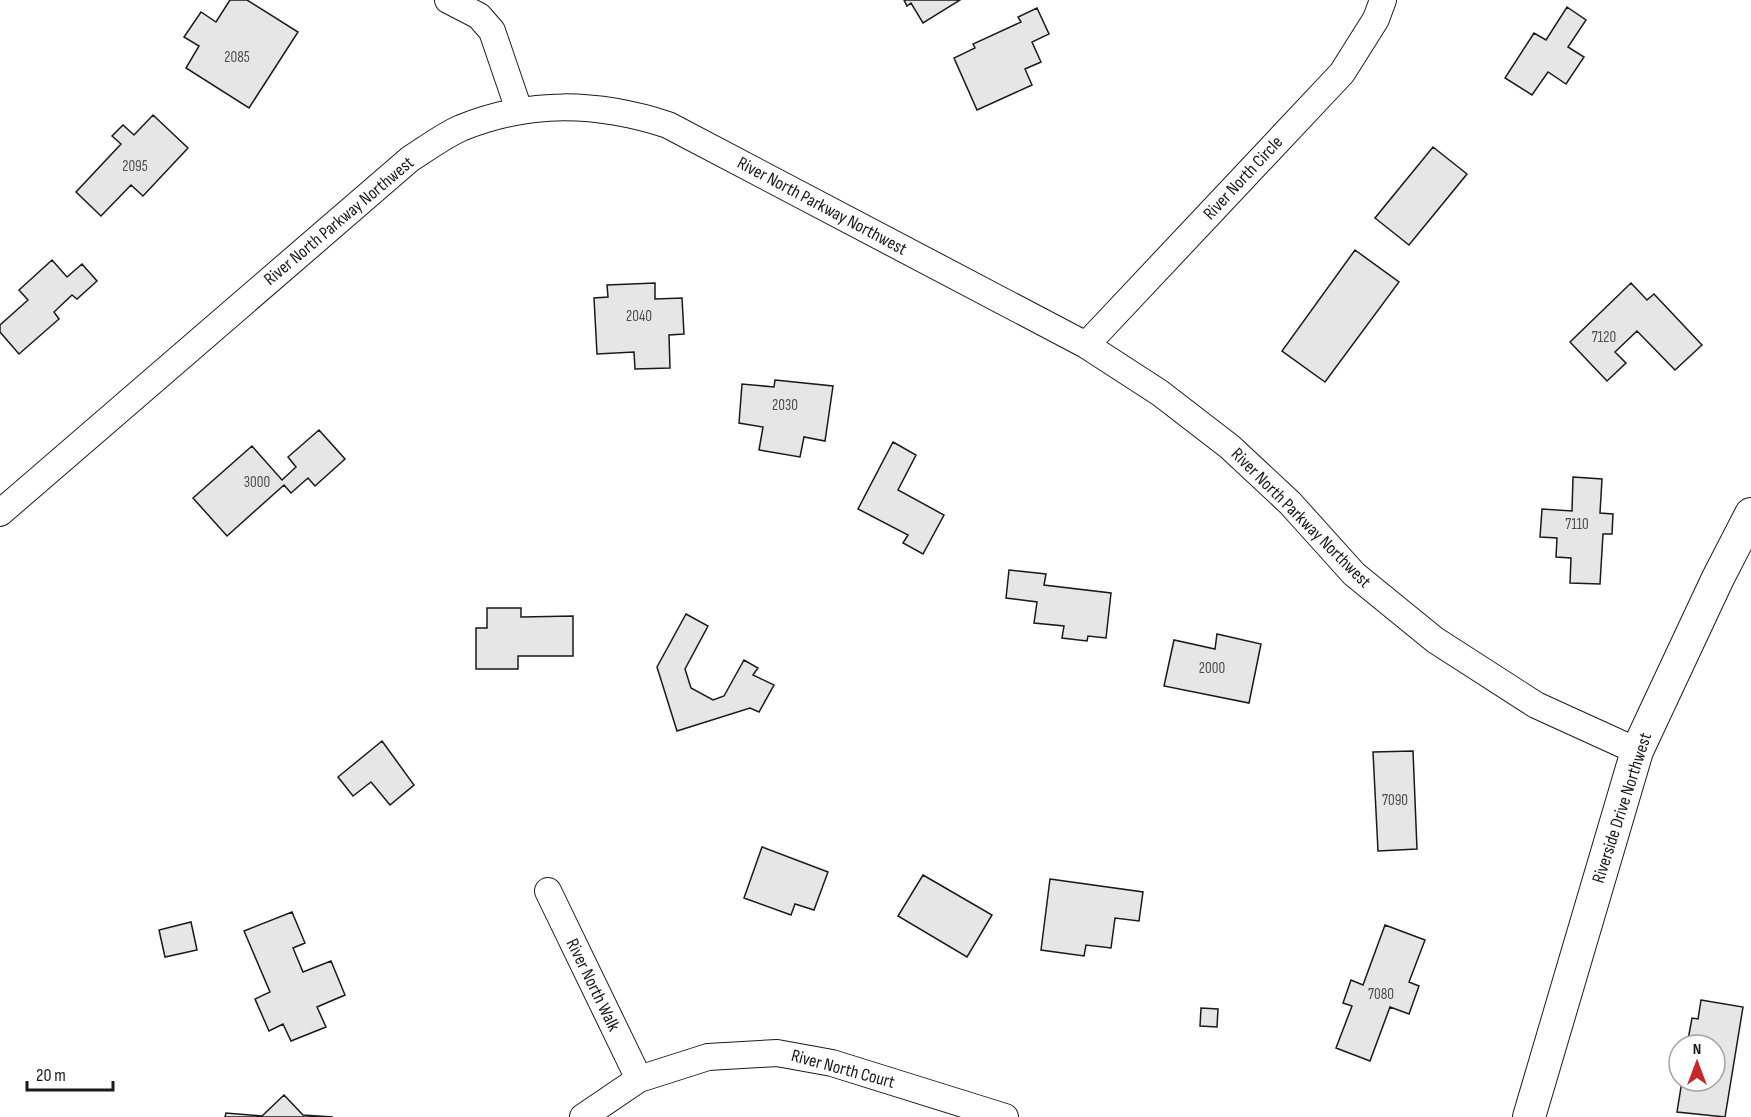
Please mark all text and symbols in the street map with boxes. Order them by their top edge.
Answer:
house number: 2085 [224,48,250,67]
street label: River North Circle [1199,132,1287,224]
street label: River North Parkway Northwest [260,152,419,290]
street label: River North Parkway Northwest [734,152,911,260]
house number: 2095 [122,157,148,176]
house number: 2040 [626,307,652,326]
house number: 7120 [1592,328,1616,347]
house number: 2030 [772,396,798,415]
street label: River North Parkway Northwest [1227,444,1376,593]
house number: 3000 [244,473,270,492]
house number: 7110 [1565,515,1589,534]
house number: 2000 [1199,659,1225,678]
street label: Riverside Drive Northwest [1588,730,1656,886]
house number: 7090 [1382,791,1408,810]
street label: River North Walk [562,935,624,1035]
house number: 7080 [1368,985,1394,1004]
north arrow [1667,1033,1727,1093]
text: N [1693,1040,1701,1059]
street label: River North Court [789,1045,898,1093]
scale bar [27,1054,112,1092]
text: 20 m [36,1065,66,1086]

